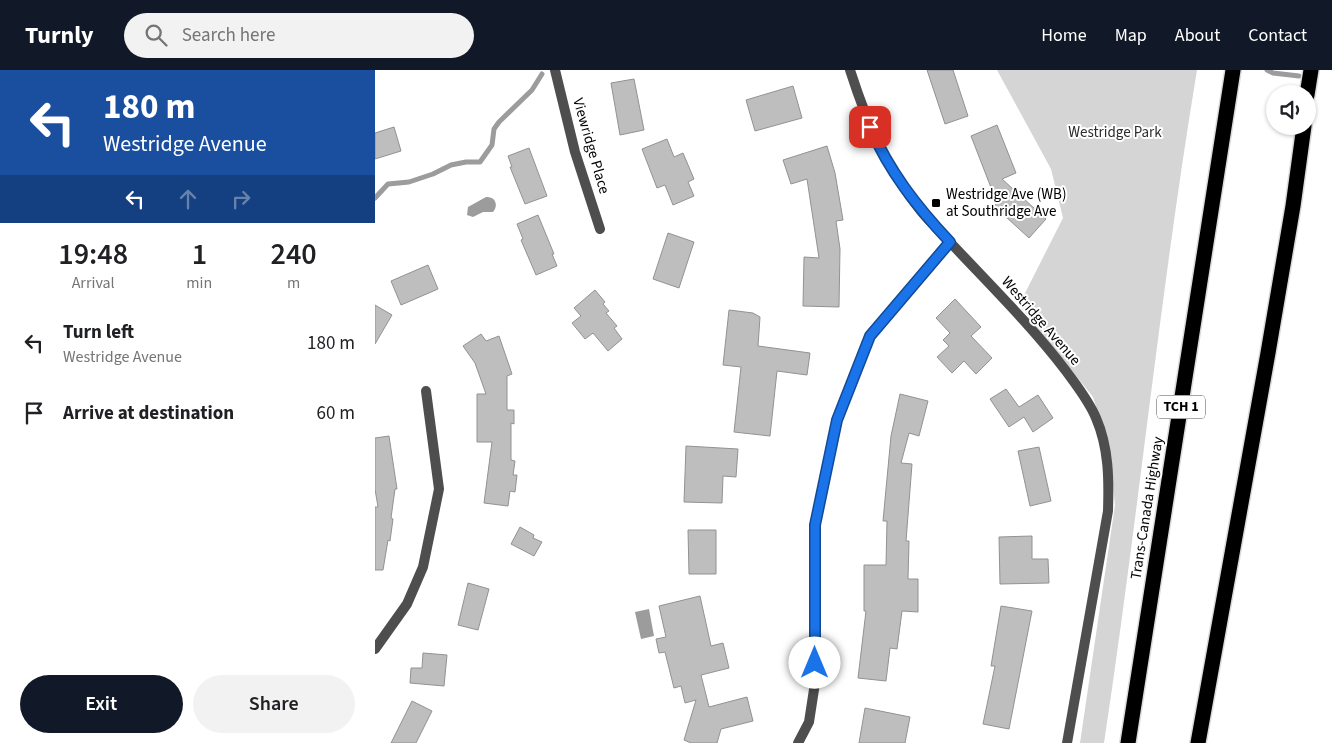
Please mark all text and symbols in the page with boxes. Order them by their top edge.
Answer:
search box [124,13,474,58]
text: Turnly [25,18,94,53]
icon: search [142,21,170,49]
text: Search here [182,22,275,49]
text: Home [1041,23,1087,48]
text: Map [1115,23,1147,48]
text: About [1175,23,1220,48]
text: Contact [1248,23,1307,48]
text: 180 m [103,82,195,132]
map controls [1266,85,1316,135]
button: sound [1266,85,1316,135]
icon: left [20,90,85,155]
street label: Viewridge Place [567,96,615,196]
pin [849,106,891,148]
icon: arrive [856,113,884,141]
park label: Westridge Park [1068,122,1162,143]
text: Westridge Avenue [103,128,267,160]
place label: Westridge Ave (WB) at Southridge Ave [946,184,1066,222]
icon: left [121,185,149,213]
icon: ahead [174,185,202,213]
icon: right [227,185,255,213]
marker: Westridge Ave (WB) at Southridge Ave [930,197,942,209]
text: 19:48 [58,233,128,276]
text: 1 [192,233,207,276]
text: 240 [271,233,317,276]
text: Arrival [72,272,115,294]
text: min [186,272,212,294]
text: m [287,272,300,294]
street label: Westridge Avenue [996,272,1086,370]
text: Turn left [63,319,134,346]
icon: left [20,329,48,357]
text: 180 m [307,330,355,357]
text: Westridge Avenue [63,346,182,368]
road number: TCH 1 [1157,396,1205,418]
icon: arrive [20,399,48,427]
text: Arrive at destination [63,400,234,427]
text: 60 m [317,400,355,427]
street label: Trans-Canada Highway [1125,435,1169,581]
position arrow [788,636,840,688]
button: Exit [20,675,183,733]
button: Share [193,675,355,733]

